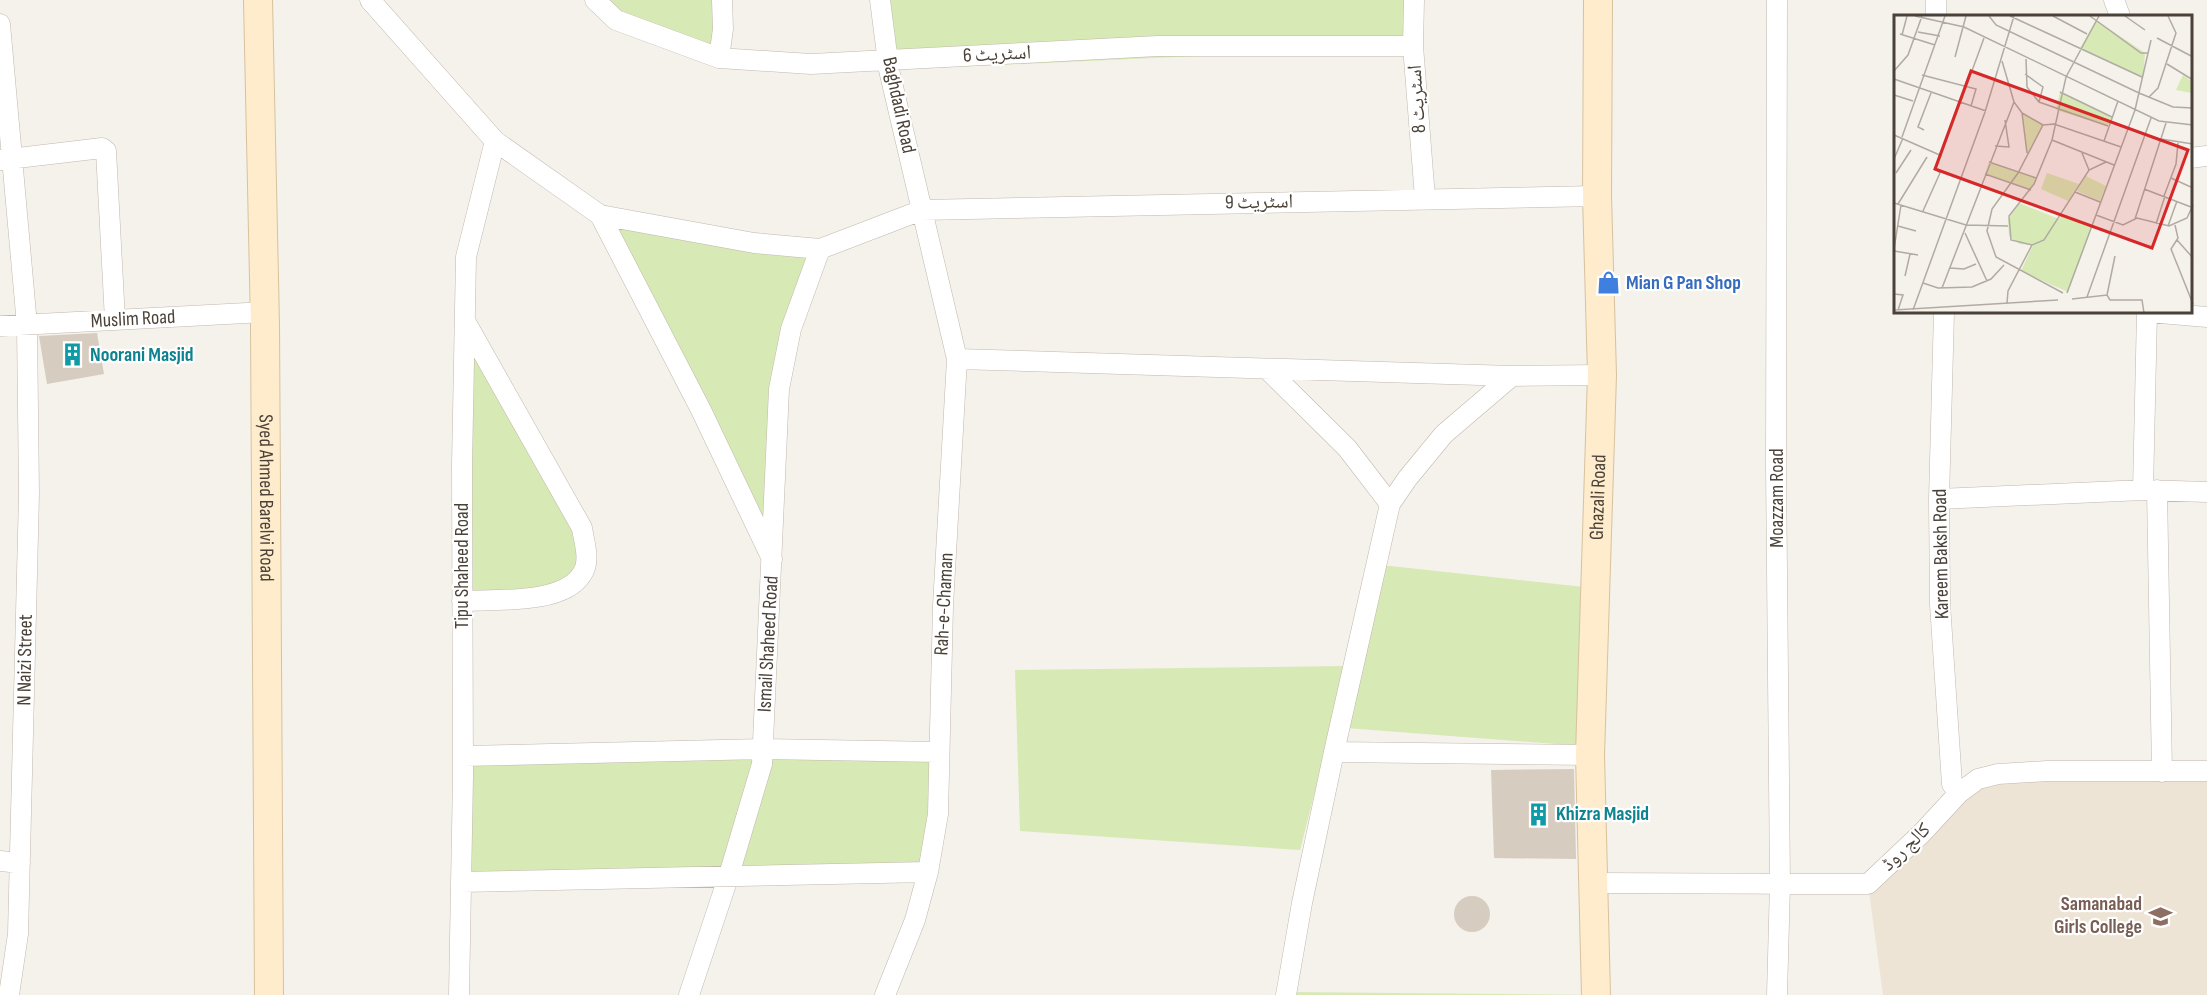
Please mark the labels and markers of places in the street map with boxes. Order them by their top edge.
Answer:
shop icon: Mian G Pan Shop [1595,270,1621,296]
place label: Mian G Pan Shop [1626,271,1741,295]
building icon: Noorani Masjid [59,342,85,368]
place label: Noorani Masjid [90,343,194,367]
building icon: Khizra Masjid [1525,801,1551,827]
place label: Khizra Masjid [1556,802,1649,826]
place label: Samanabad Girls College [2054,892,2142,939]
school or university icon: Samanabad Girls College [2147,903,2173,929]

